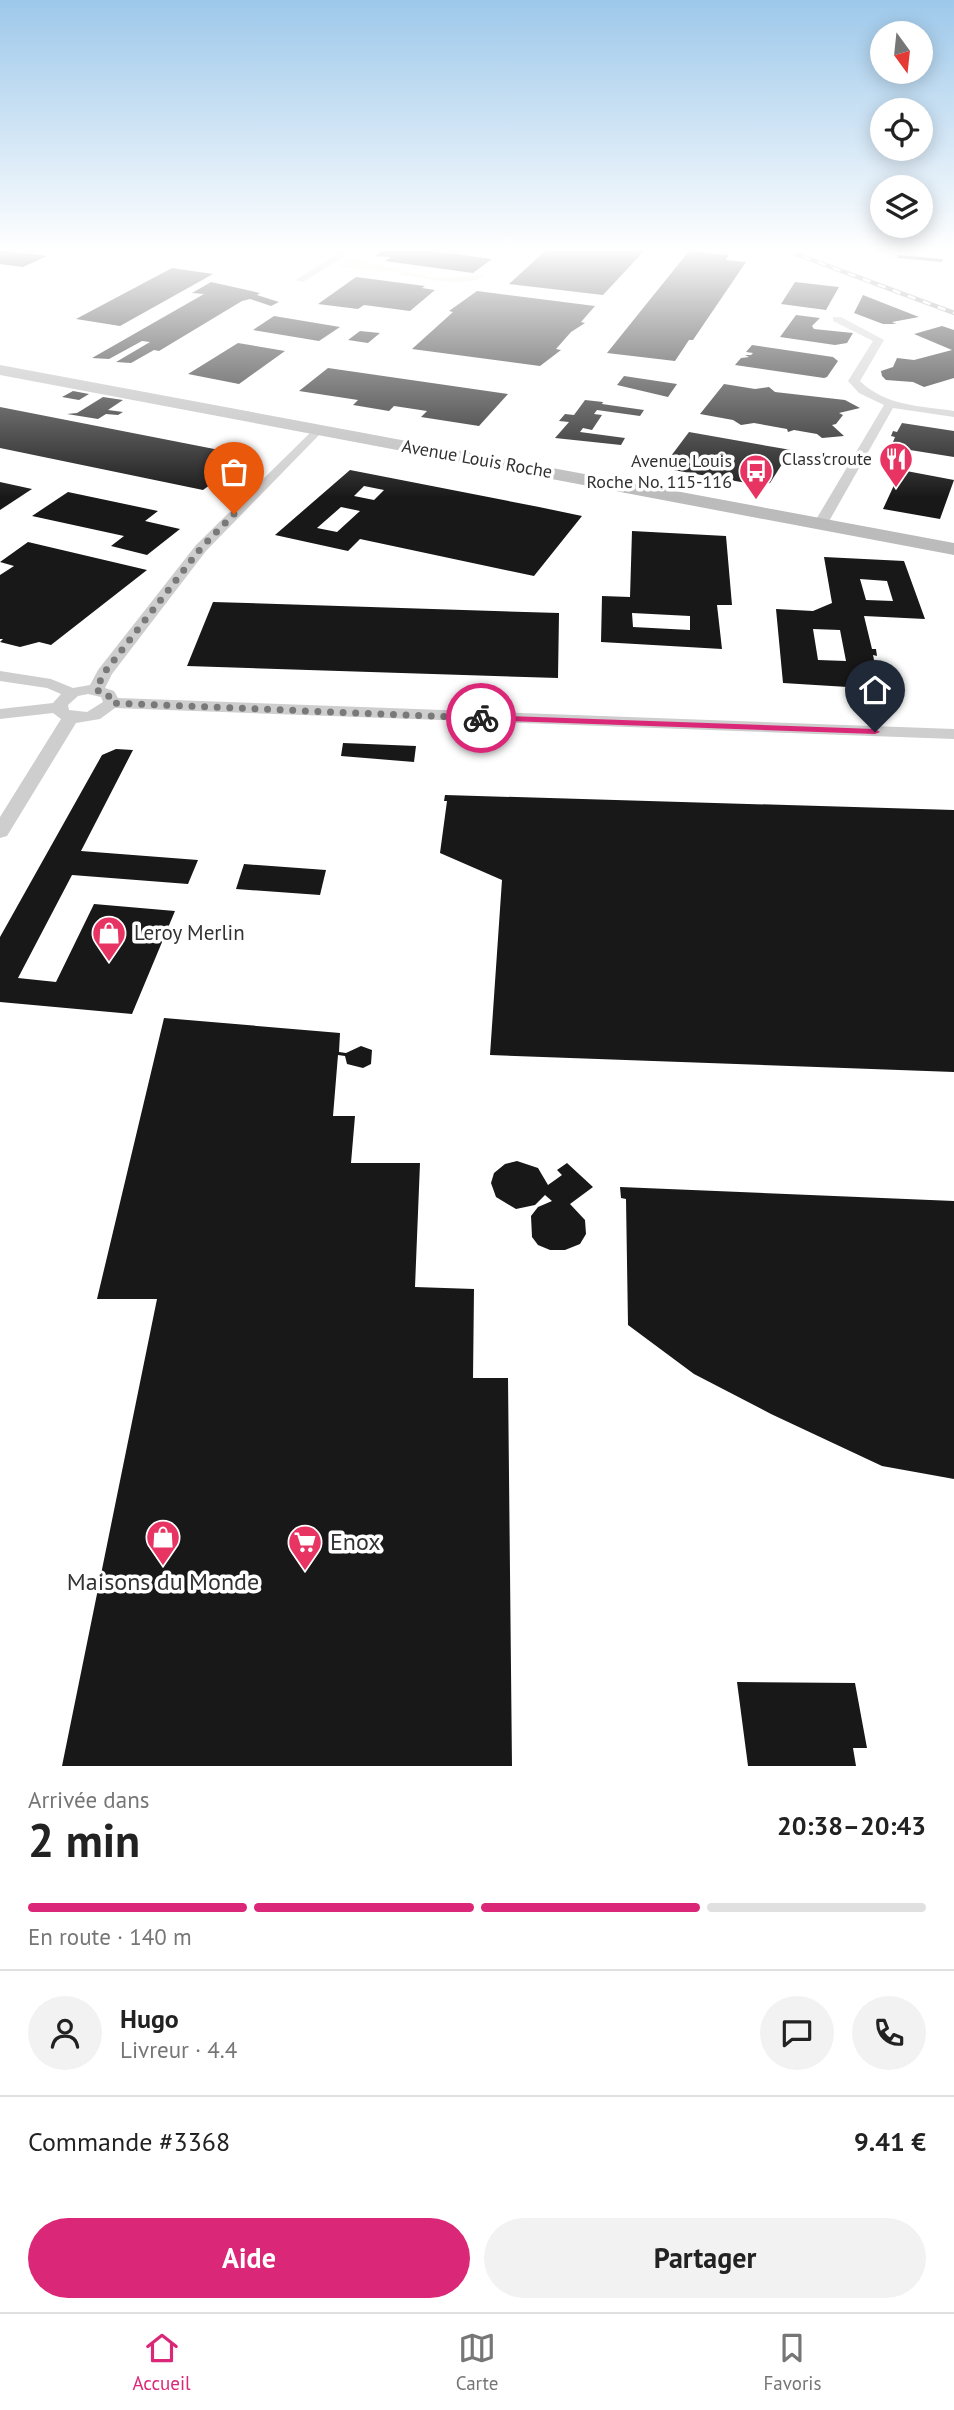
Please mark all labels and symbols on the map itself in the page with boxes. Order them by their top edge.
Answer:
north arrow [870,21,933,84]
street label: Avenue Louis Roche [400,434,554,483]
restaurant icon: Class'croute [877,440,915,489]
pin [204,442,264,514]
place label: Class'croute [782,447,872,470]
place label: Avenue Louis Roche No. 115-116 [586,449,732,493]
bus stop icon: Avenue Louis Roche No. 115-116 [737,452,775,501]
pin [845,660,905,732]
courier [446,683,516,753]
shop icon: Leroy Merlin [90,914,128,963]
place label: Leroy Merlin [134,919,245,946]
shop icon: Maisons du Monde [144,1518,182,1567]
supermarket icon: Enox [286,1523,324,1572]
place label: Enox [330,1526,381,1557]
place label: Maisons du Monde [67,1566,259,1597]

